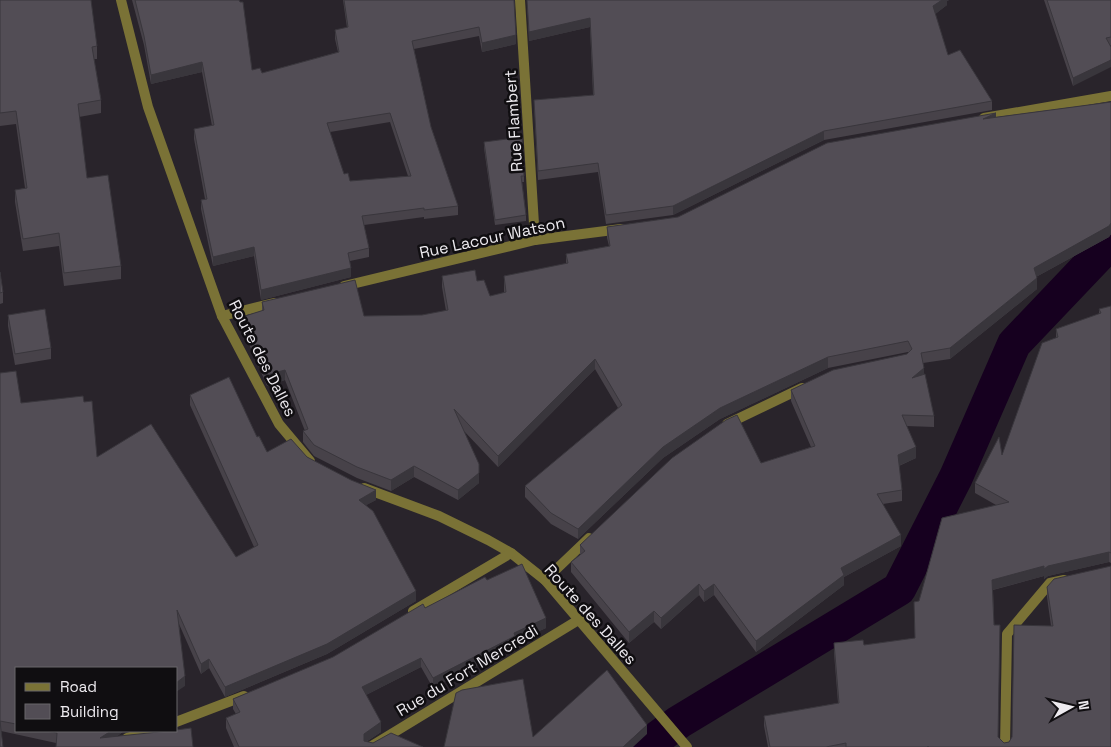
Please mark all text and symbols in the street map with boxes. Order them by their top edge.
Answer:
street label: Rue Flambert [499,69,528,173]
street label: Rue Lacour Watson [417,212,567,263]
street label: Route des Dalles [224,296,301,420]
street label: Route des Dalles [540,560,641,669]
street label: Rue du Fort Mercredi [393,620,542,721]
legend [15,667,178,732]
text: Road [60,677,97,696]
north arrow [1046,682,1096,732]
text: N [1074,699,1093,711]
text: Building [60,702,119,721]

